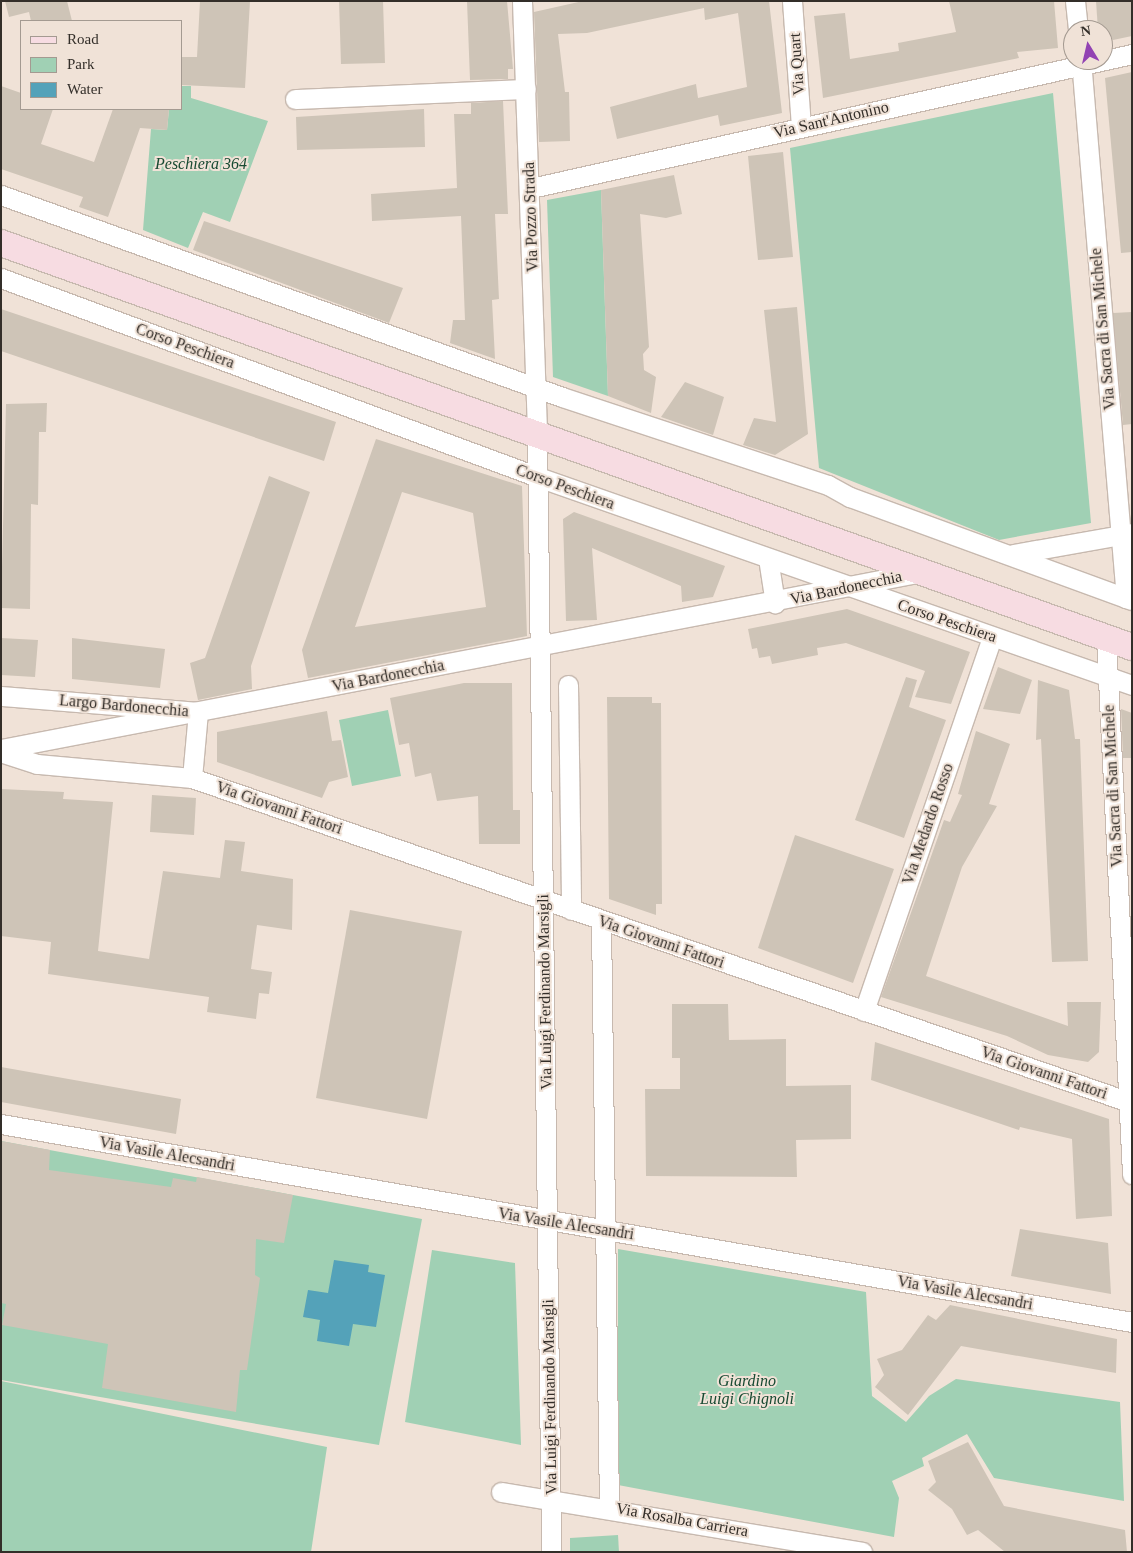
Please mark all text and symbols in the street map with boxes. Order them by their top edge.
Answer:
legend [20,20,182,110]
north arrow [1063,20,1113,70]
text: N [1080,22,1092,39]
text: Road [67,31,99,47]
street label: Via Quart [785,32,809,96]
text: Park [67,56,95,72]
text: Water [67,81,102,97]
street label: Via Sant'Antonino [771,97,891,143]
park label: Peschiera 364 [155,154,247,174]
street label: Via Pozzo Strada [519,162,543,272]
street label: Via Sacra di San Michele [1086,247,1120,411]
street label: Corso Peschiera [133,319,237,373]
street label: Corso Peschiera [513,460,617,514]
street label: Via Bardonecchia [788,567,904,609]
street label: Corso Peschiera [895,595,999,647]
street label: Via Bardonecchia [330,656,446,696]
street label: Largo Bardonecchia [58,691,190,721]
street label: Via Sacra di San Michele [1099,704,1127,868]
street label: Via Medardo Rosso [898,761,958,887]
street label: Via Giovanni Fattori [213,777,345,839]
street label: Via Luigi Ferdinando Marsigli [534,894,556,1090]
street label: Via Giovanni Fattori [595,911,727,973]
street label: Via Giovanni Fattori [978,1042,1110,1104]
street label: Via Vasile Alecsandri [97,1133,237,1175]
street label: Via Vasile Alecsandri [496,1204,636,1244]
street label: Via Vasile Alecsandri [895,1272,1035,1314]
street label: Via Luigi Ferdinando Marsigli [539,1299,561,1495]
park label: Giardino Luigi Chignoli [700,1371,794,1409]
street label: Via Rosalba Carriera [614,1499,750,1541]

